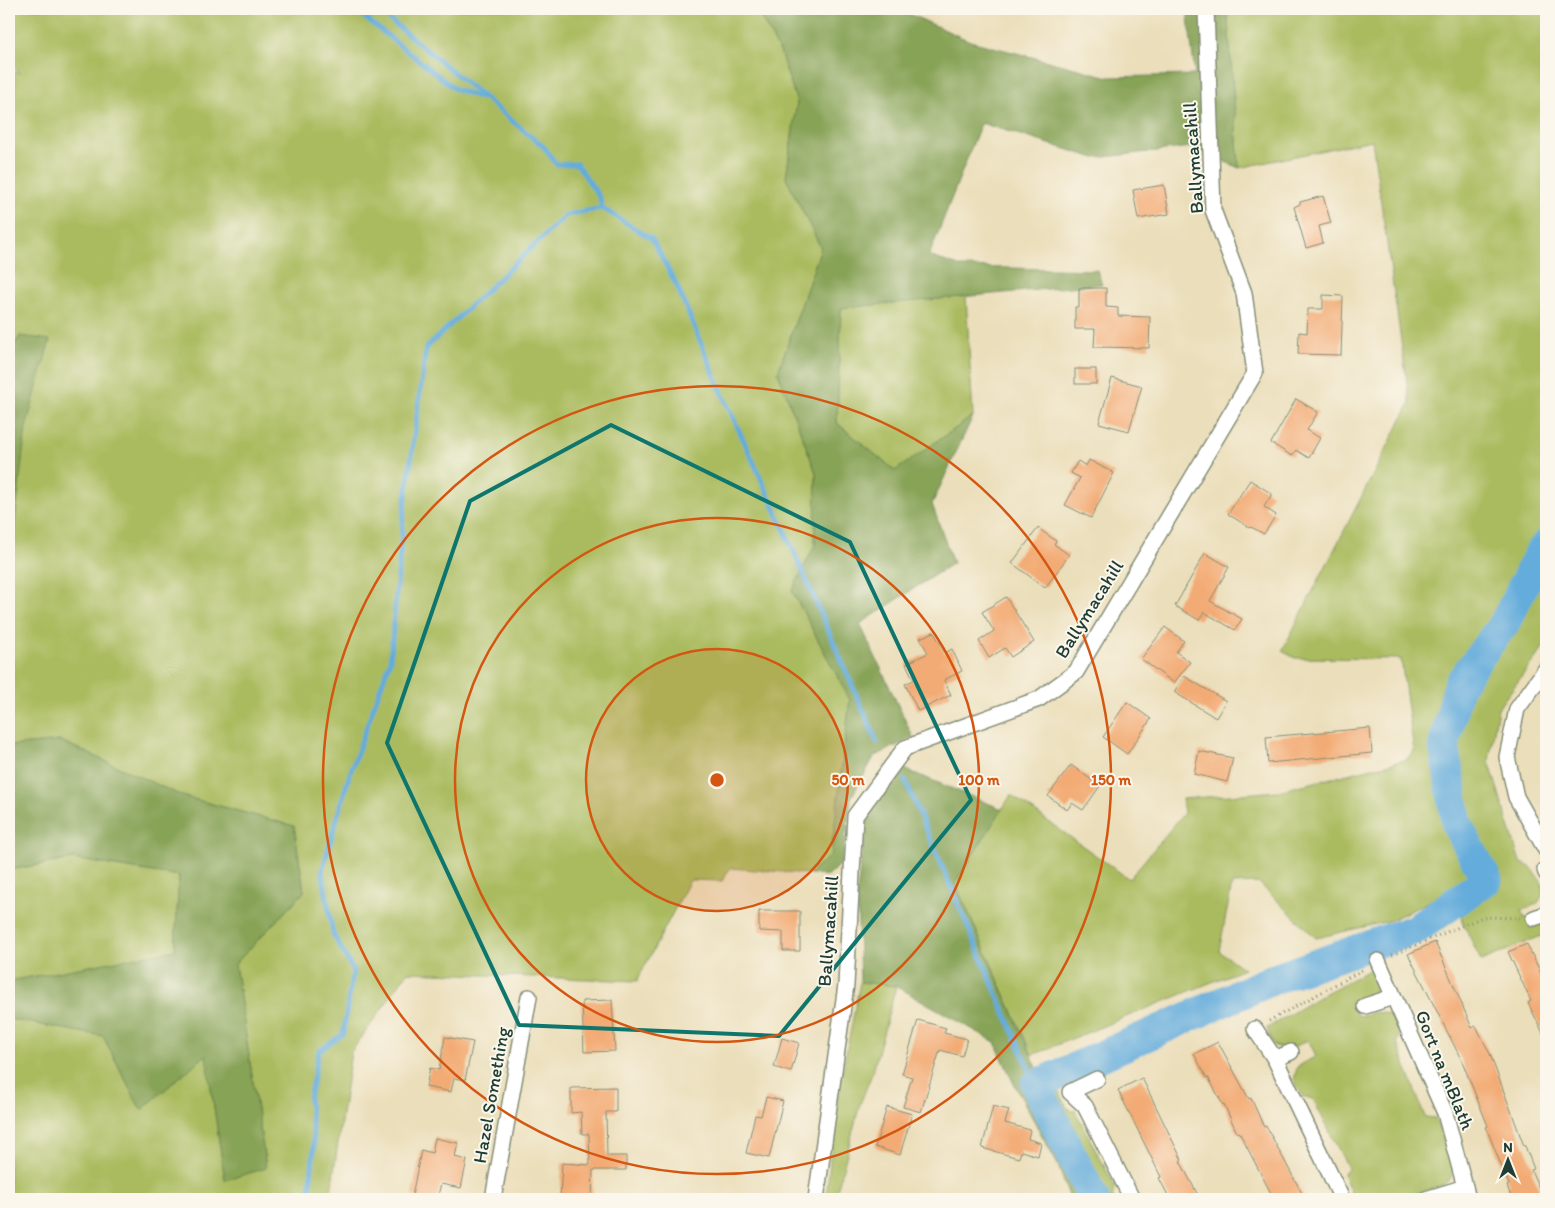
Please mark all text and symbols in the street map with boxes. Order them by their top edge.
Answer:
street label: Ballymacahill [1178,101,1208,214]
street label: Ballymacahill [1050,555,1129,662]
centre of rings [708,771,726,789]
text: 50 m [831,771,865,789]
text: 100 m [958,771,1000,789]
text: 150 m [1091,771,1131,789]
street label: Ballymacahill [813,874,843,987]
street label: Gort na mBlath [1411,1007,1480,1134]
street label: Hazel Something [468,1025,514,1165]
north arrow [1482,1136,1532,1186]
text: N [1503,1139,1513,1156]

